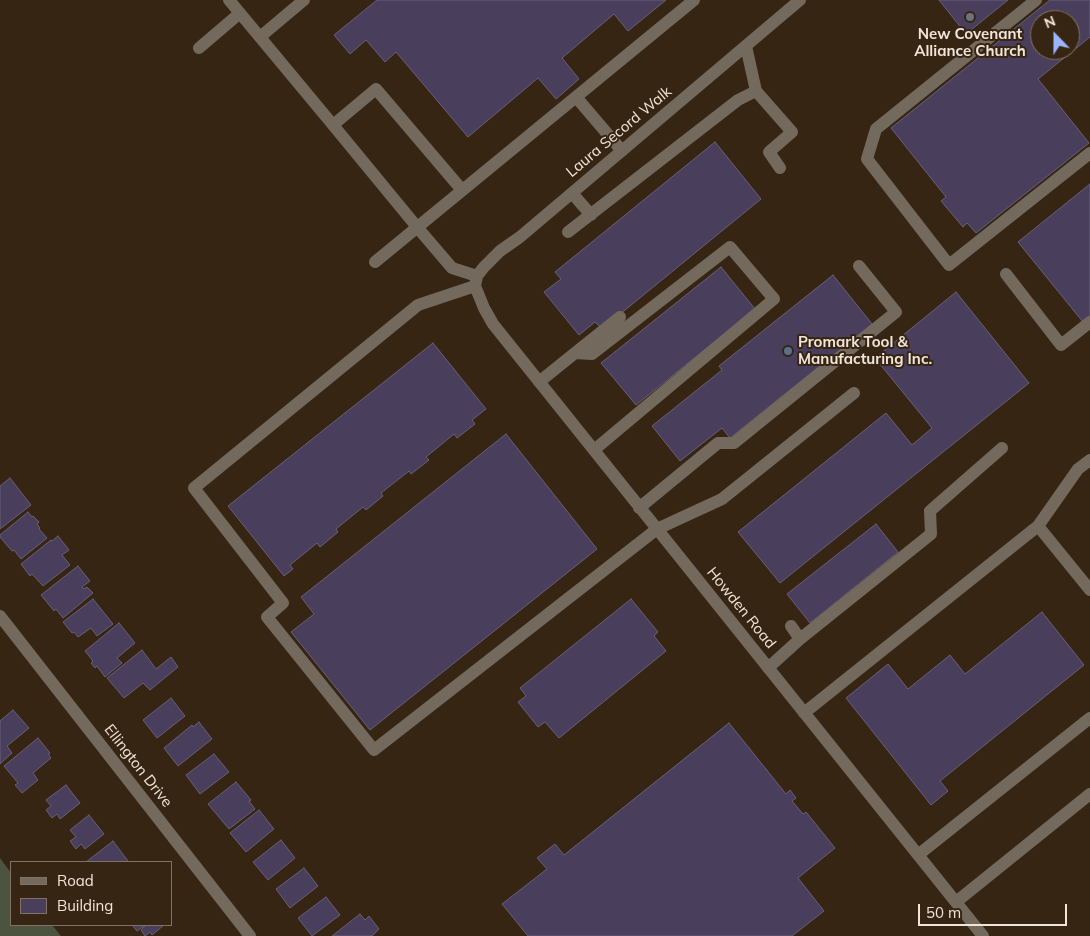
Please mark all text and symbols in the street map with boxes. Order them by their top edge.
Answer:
north arrow [1030,10,1080,60]
marker: New Covenant Alliance Church [964,11,976,23]
text: N [1041,12,1058,32]
place label: New Covenant Alliance Church [914,25,1026,60]
street label: Laura Secord Walk [563,83,675,181]
place label: Promark Tool & Manufacturing Inc. [798,333,932,368]
marker: Promark Tool & Manufacturing Inc. [782,345,794,357]
street label: Howden Road [703,564,779,652]
street label: Ellington Drive [100,721,176,811]
legend [10,861,172,926]
text: Road [57,871,94,890]
scale bar [920,894,1069,926]
text: Building [57,896,113,915]
text: 50 m [926,903,961,922]

